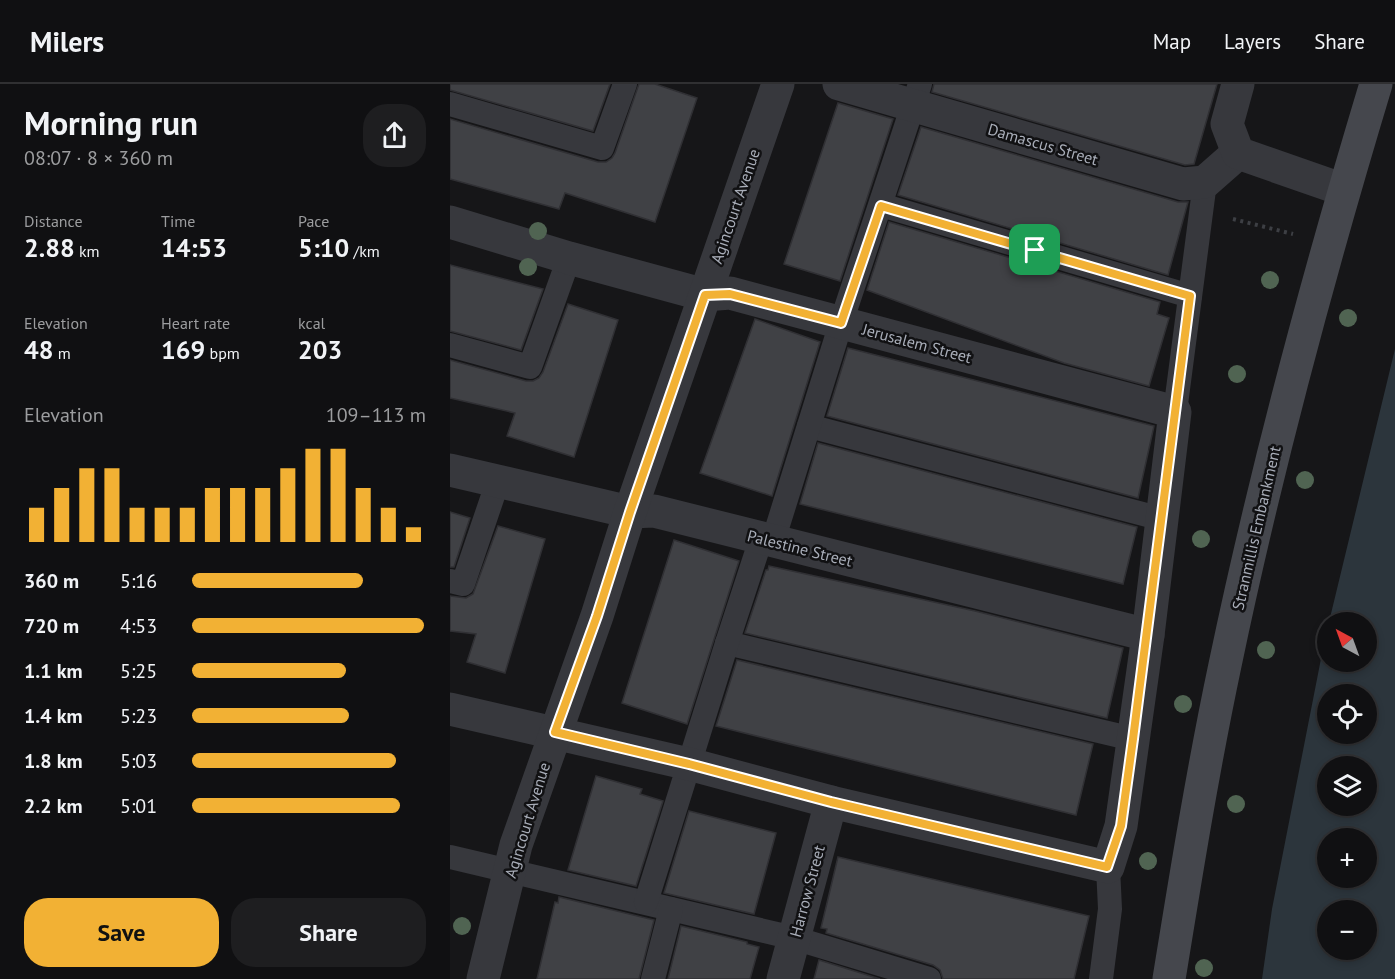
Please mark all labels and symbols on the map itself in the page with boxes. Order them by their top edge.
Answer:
street label: Damascus Street [986,119,1101,169]
street label: Agincourt Avenue [706,146,764,266]
pin [1009,224,1060,275]
street label: Jerusalem Street [859,319,974,367]
street label: Stranmillis Embankment [1227,443,1285,612]
street label: Palestine Street [745,525,855,571]
north arrow [1317,612,1377,672]
street label: Agincourt Avenue [500,760,554,880]
street label: Harrow Street [785,842,829,939]

